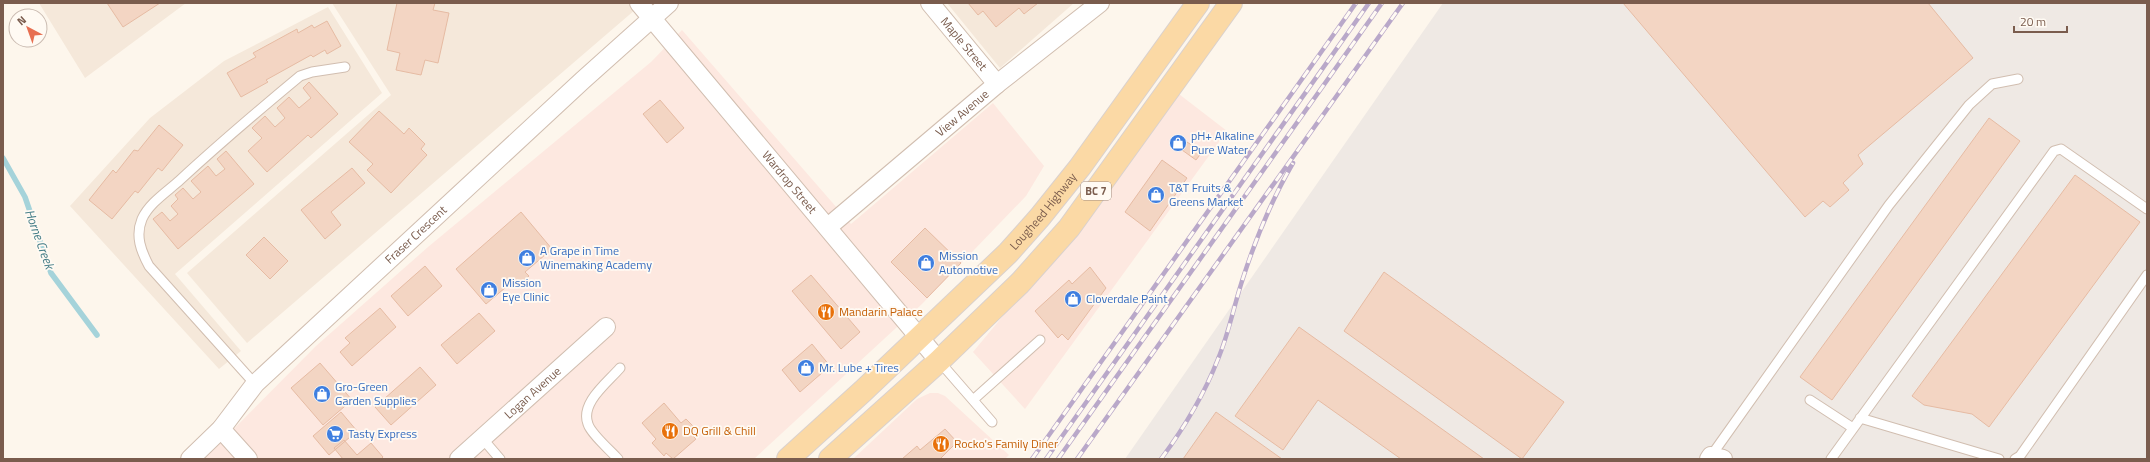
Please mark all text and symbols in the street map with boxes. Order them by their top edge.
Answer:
north arrow [8,8,48,48]
scale bar [2014,8,2067,34]
text: N [13,12,30,29]
street label: Maple Street [936,12,993,75]
text: 20 m [2020,12,2046,31]
street label: View Avenue [931,85,993,141]
place label: pH+ Alkaline Pure Water [1191,126,1254,159]
shop icon: pH+ Alkaline Pure Water [1168,133,1188,153]
street label: Wardrop Street [758,146,822,218]
street label: Lougheed Highway [1005,168,1081,254]
place label: T&T Fruits & Greens Market [1169,178,1244,211]
road number: BC 7 [1081,182,1111,200]
shop icon: T&T Fruits & Greens Market [1146,185,1166,205]
street label: Fraser Crescent [380,200,452,268]
water label: Horne Creek [20,206,61,274]
place label: A Grape in Time Winemaking Academy [540,241,652,274]
place label: Mission Automotive [939,246,998,279]
shop icon: A Grape in Time Winemaking Academy [517,248,537,268]
shop icon: Mission Automotive [916,253,936,273]
place label: Mission Eye Clinic [502,273,549,306]
shop icon: Mission Eye Clinic [479,280,499,300]
shop icon: Cloverdale Paint [1063,289,1083,309]
place label: Cloverdale Paint [1086,289,1168,308]
restaurant icon: Mandarin Palace [816,302,836,322]
place label: Mandarin Palace [839,302,923,321]
shop icon: Mr. Lube + Tires [796,358,816,378]
place label: Mr. Lube + Tires [819,358,899,377]
street label: Logan Avenue [500,362,565,423]
place label: Gro-Green Garden Supplies [335,377,417,410]
shop icon: Gro-Green Garden Supplies [312,384,332,404]
restaurant icon: DQ Grill & Chill [660,421,680,441]
place label: DQ Grill & Chill [683,421,756,440]
supermarket icon: Tasty Express [325,424,345,444]
place label: Tasty Express [348,424,418,443]
restaurant icon: Rocko's Family Diner [931,434,951,454]
place label: Rocko's Family Diner [954,434,1058,453]

